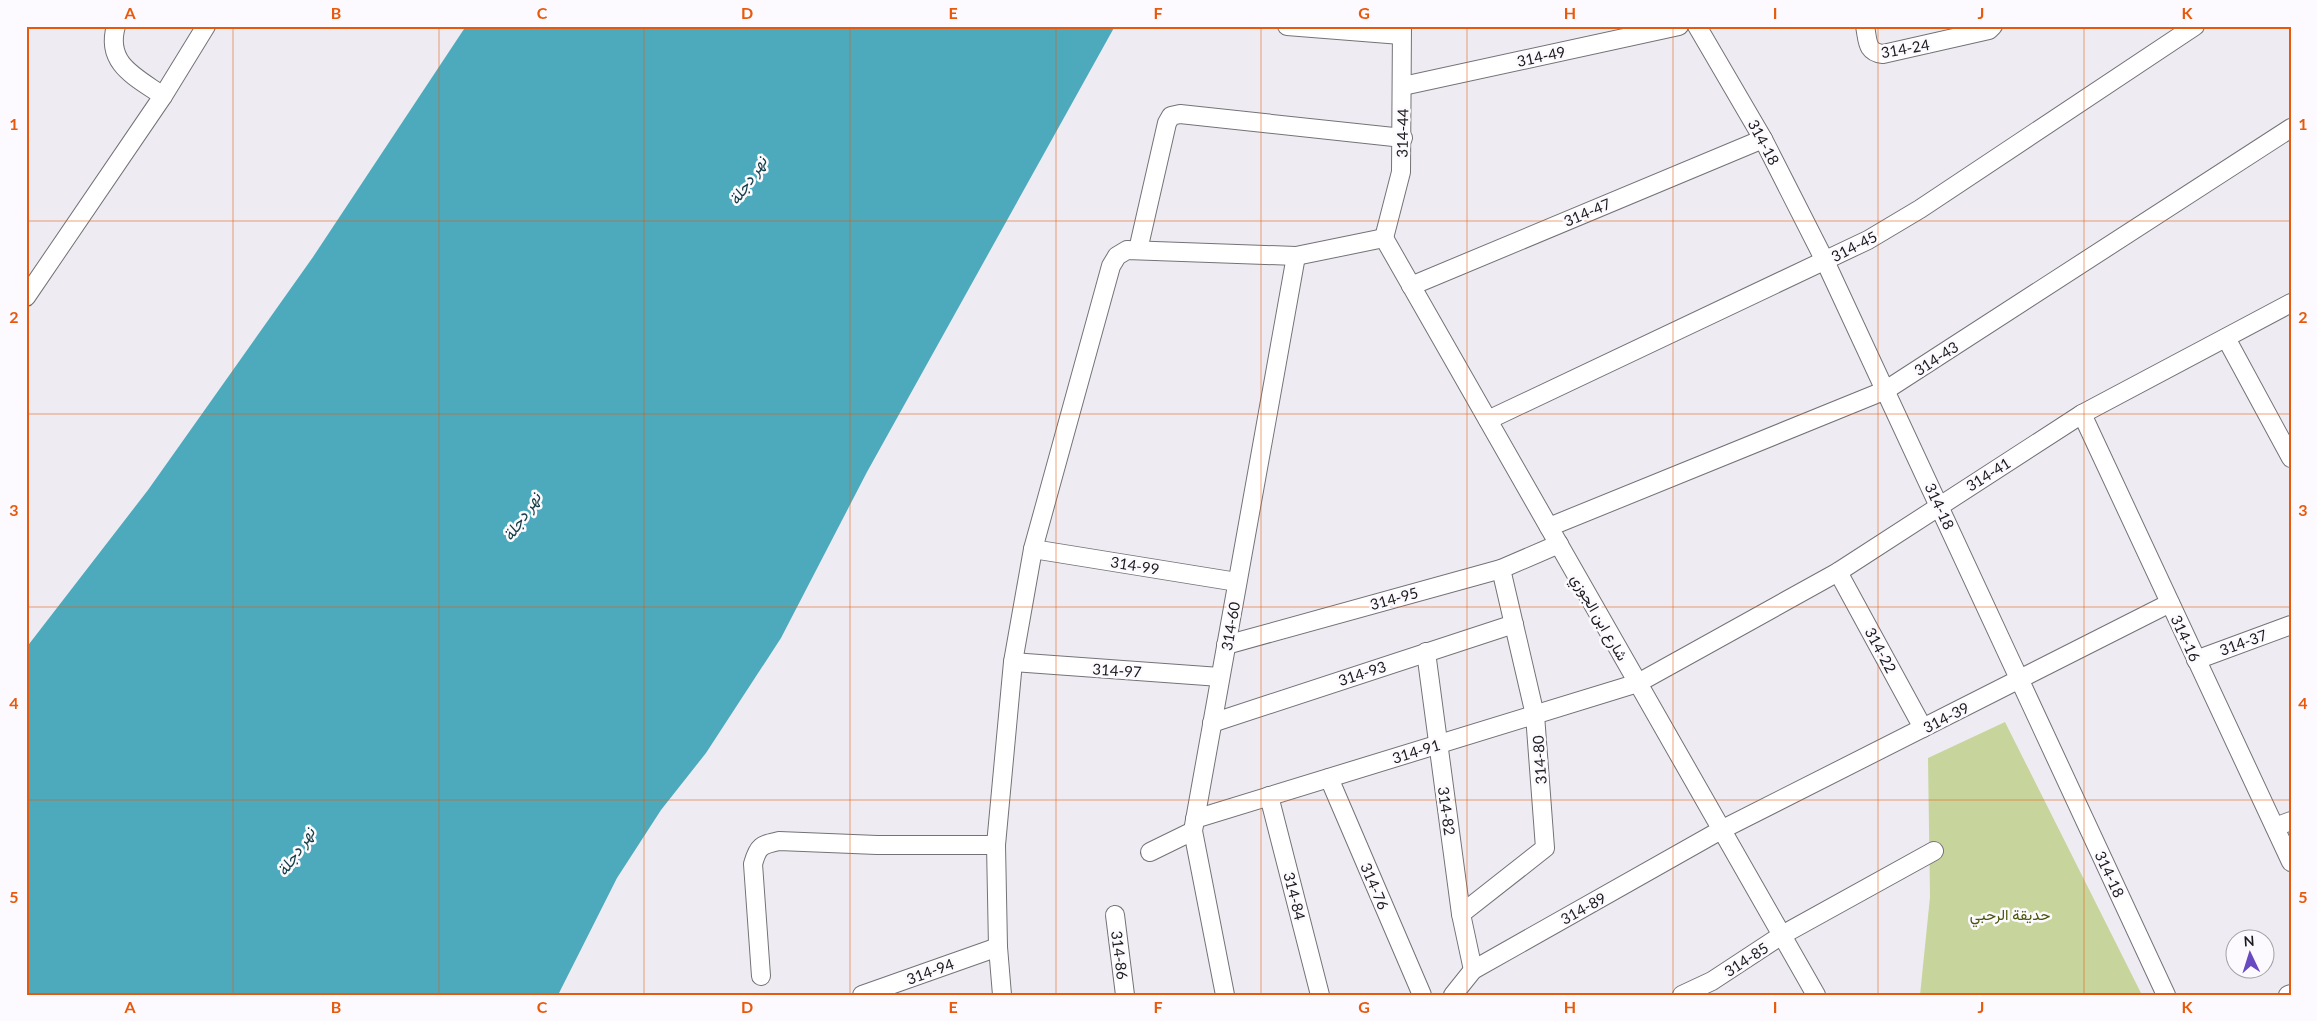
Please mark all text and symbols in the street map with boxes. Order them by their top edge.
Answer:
text: A [123,3,136,22]
text: B [331,3,341,22]
text: C [537,3,548,22]
text: D [741,3,753,22]
text: E [948,3,958,22]
text: F [1153,3,1163,22]
text: G [1358,3,1370,22]
text: H [1564,3,1576,22]
text: I [1773,3,1777,22]
text: J [1978,3,1984,22]
text: K [2182,3,2194,22]
street label: 314-24 [1879,35,1931,61]
street label: 314-49 [1515,42,1567,70]
street label: 314-44 [1393,108,1411,158]
text: 1 [9,114,19,133]
text: 1 [2298,114,2308,133]
street label: 314-18 [1745,116,1783,168]
water label: نهر دجلة [724,151,772,209]
street label: 314-47 [1561,194,1613,230]
street label: 314-45 [1828,227,1880,265]
text: 2 [9,307,19,326]
text: 2 [2298,307,2308,326]
street label: 314-43 [1911,337,1961,379]
street label: 314-41 [1962,453,2014,495]
street label: 314-18 [1921,480,1959,532]
water label: نهر دجلة [498,487,546,545]
text: 3 [9,500,19,519]
text: 3 [2298,500,2308,519]
street label: 314-99 [1109,552,1161,578]
street label: شارع ابن الجوزي [1564,571,1632,666]
street label: 314-95 [1368,583,1420,613]
street label: 314-60 [1217,600,1243,652]
street label: 314-16 [2167,612,2205,664]
street label: 314-22 [1862,624,1900,676]
street label: 314-37 [2217,625,2269,659]
street label: 314-93 [1336,657,1388,689]
street label: 314-97 [1092,659,1142,681]
text: 4 [9,693,19,712]
text: 4 [2298,693,2308,712]
street label: 314-39 [1920,698,1972,736]
street label: 314-91 [1390,735,1442,767]
street label: 314-80 [1528,735,1550,785]
street label: 314-82 [1435,785,1459,837]
water label: نهر دجلة [272,822,320,880]
street label: 314-18 [2091,848,2129,900]
street label: 314-76 [1357,860,1393,912]
street label: 314-84 [1280,870,1310,922]
text: 5 [9,887,19,906]
text: 5 [2298,887,2308,906]
street label: 314-89 [1557,888,1609,928]
park label: حديقة الرحبي [1970,905,2050,928]
north arrow [2224,928,2274,978]
street label: 314-86 [1108,930,1132,981]
text: N [2243,932,2255,949]
street label: 314-85 [1721,938,1771,980]
street label: 314-94 [904,954,956,988]
text: A [123,997,136,1016]
text: B [331,997,341,1016]
text: C [537,997,548,1016]
text: D [741,997,753,1016]
text: E [948,997,958,1016]
text: F [1153,997,1163,1016]
text: G [1358,997,1370,1016]
text: H [1564,997,1576,1016]
text: I [1773,997,1777,1016]
text: J [1978,997,1984,1016]
text: K [2182,997,2194,1016]

